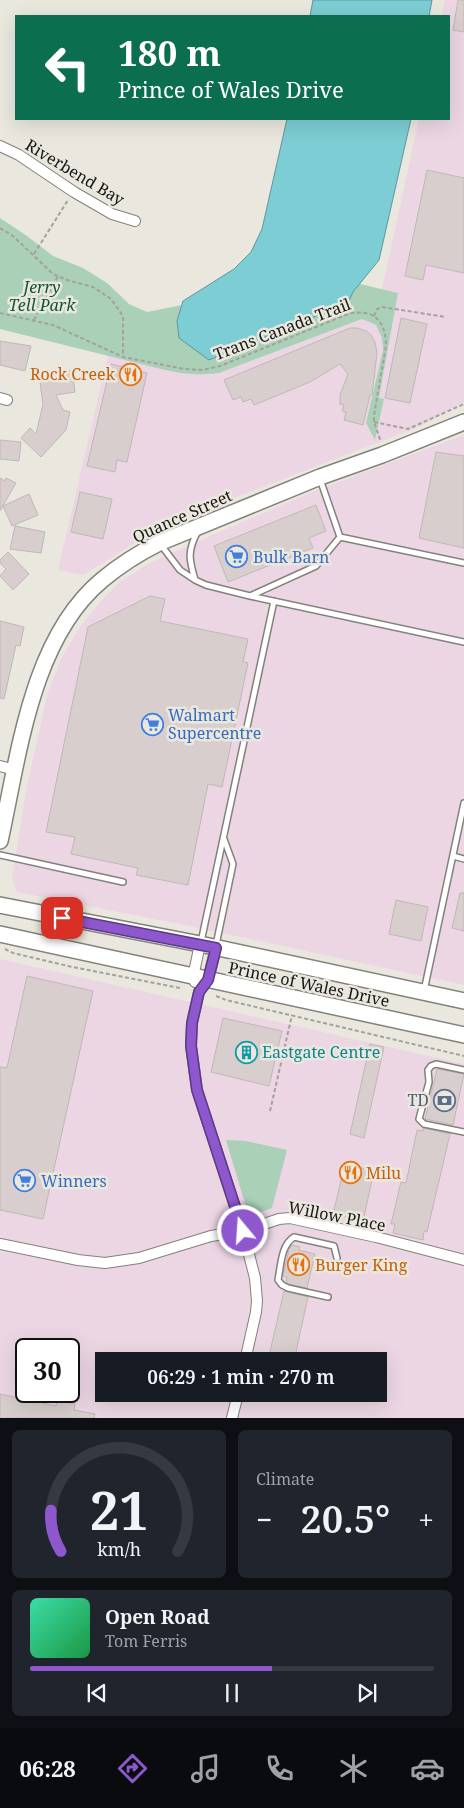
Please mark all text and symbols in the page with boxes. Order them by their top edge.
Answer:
text: 180 m [118,29,221,76]
icon: left [35,35,100,100]
text: Prince of Wales Drive [118,74,344,104]
street label: Riverbend Bay [21,134,129,211]
park label: Jerry Tell Park [9,276,76,316]
street label: Trans Canada Trail [210,293,354,365]
restaurant icon: Rock Creek [119,362,143,386]
place label: Rock Creek [30,363,116,385]
street label: Quance Street [129,484,235,548]
supermarket icon: Bulk Barn [225,545,249,569]
place label: Bulk Barn [253,546,329,568]
place label: Walmart Supercentre [168,704,261,744]
supermarket icon: Walmart Supercentre [140,712,164,736]
pin [41,897,83,939]
icon: arrive [48,904,76,932]
street label: Prince of Wales Drive [226,956,392,1012]
building icon: Eastgate Centre [234,1040,258,1064]
place label: Eastgate Centre [262,1041,380,1063]
bank icon: TD [433,1088,457,1112]
place label: TD [408,1089,429,1111]
restaurant icon: Milu [338,1161,362,1185]
place label: Milu [366,1162,401,1184]
supermarket icon: Winners [13,1169,37,1193]
place label: Winners [41,1170,107,1192]
street label: Willow Place [286,1196,388,1236]
position arrow [216,1204,268,1256]
restaurant icon: Burger King [287,1253,311,1277]
place label: Burger King [315,1254,408,1276]
speed limit sign: 30 [15,1338,80,1403]
text: 06:29 · 1 min · 270 m [147,1364,335,1390]
text: Climate [256,1468,314,1490]
text: 21 [90,1474,148,1545]
text: 20.5° [300,1492,390,1544]
text: − [256,1500,272,1538]
text: + [418,1500,434,1538]
text: km/h [97,1537,141,1561]
text: Open Road [105,1604,210,1630]
text: Tom Ferris [105,1630,187,1652]
icon: previous [83,1679,111,1707]
icon: pause [218,1679,246,1707]
icon: next [353,1679,381,1707]
icon: directions [115,1751,150,1786]
icon: music [188,1751,223,1786]
icon: phone [262,1751,297,1786]
icon: climate [336,1751,371,1786]
icon: car [410,1751,445,1786]
text: 06:28 [19,1753,76,1783]

